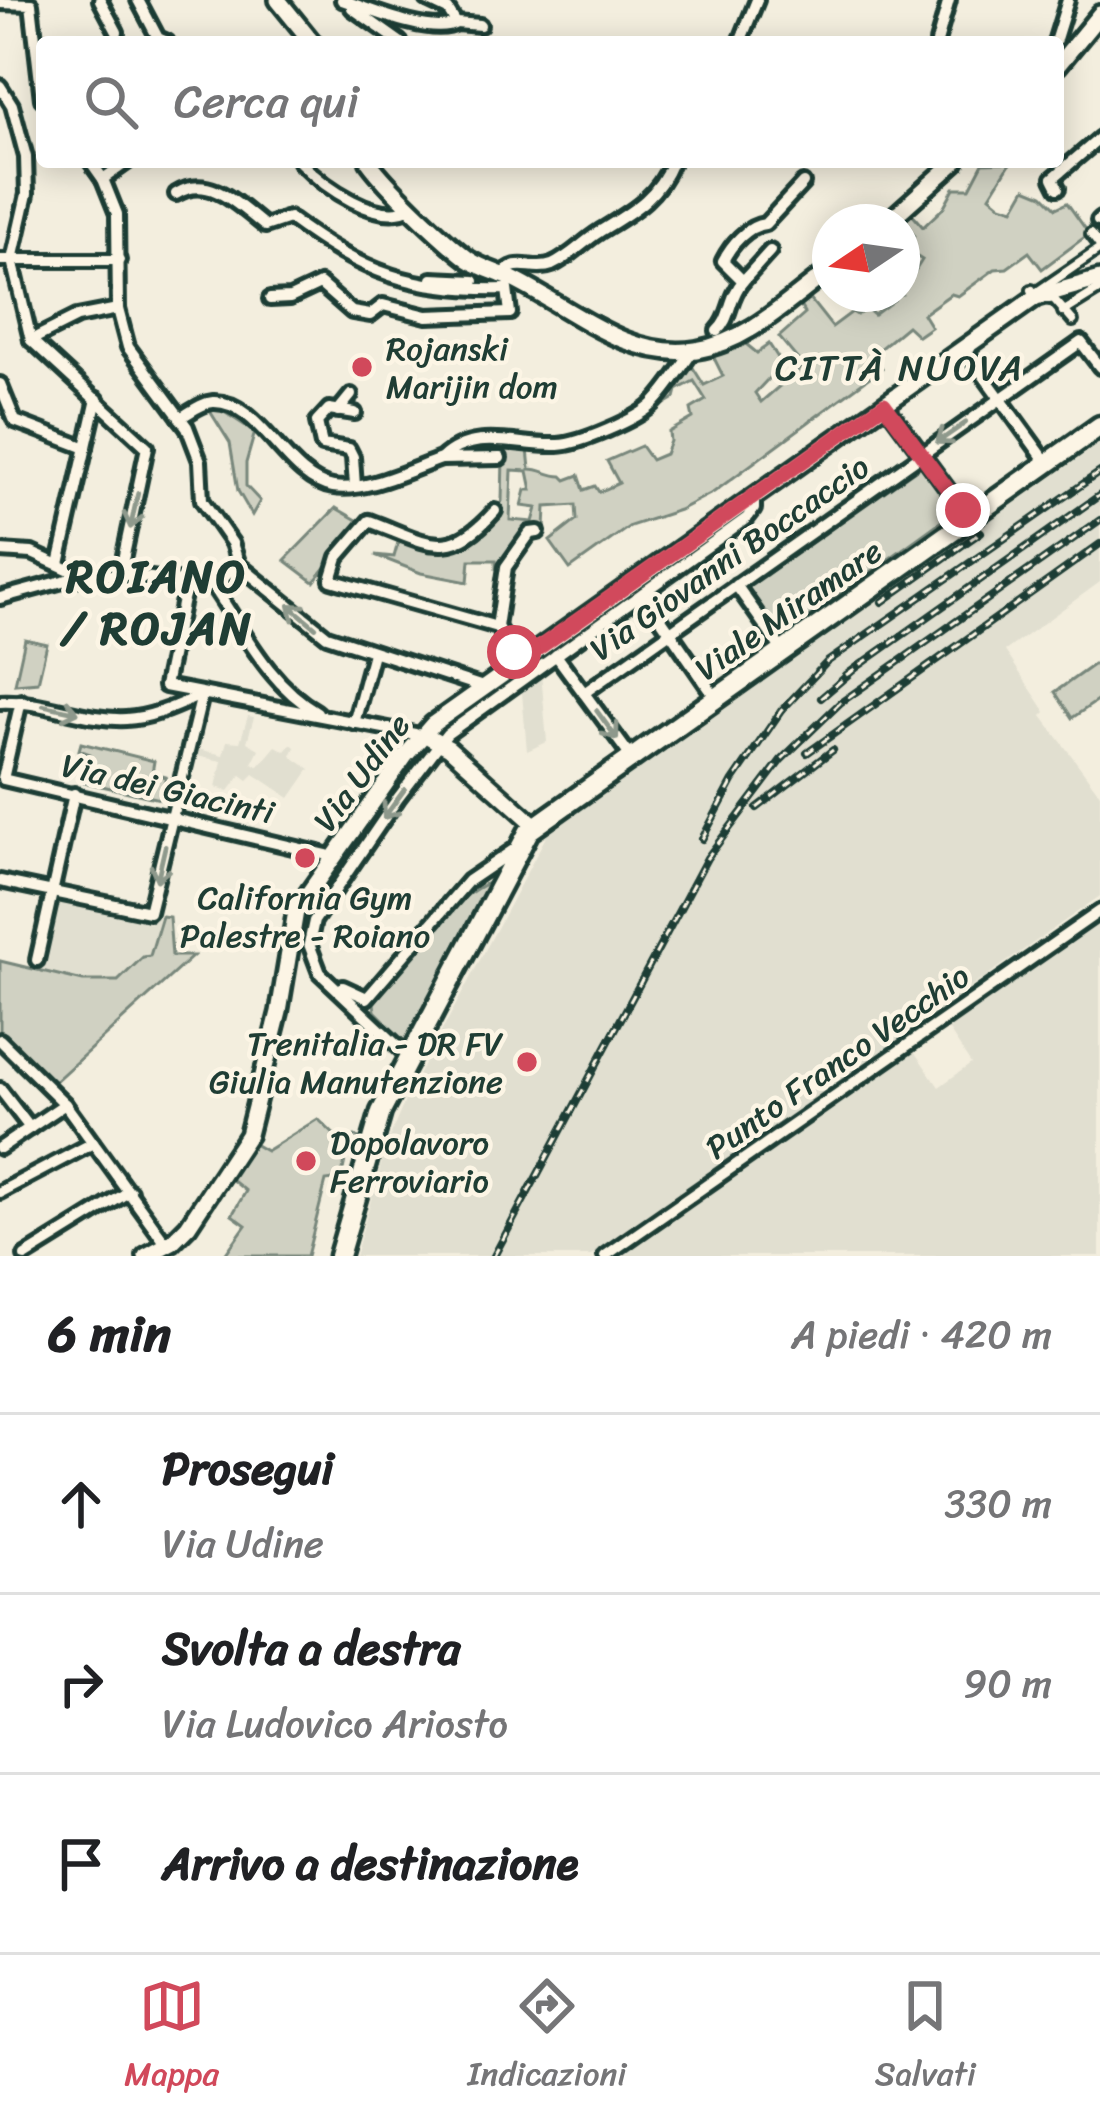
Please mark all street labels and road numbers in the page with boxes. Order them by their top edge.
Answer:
street label: Via Giovanni Boccaccio [577,439,882,677]
street label: Viale Miramare [682,523,895,696]
street label: Via Udine [297,700,426,845]
street label: Via dei Giacinti [56,736,281,842]
street label: Punto Franco Vecchio [693,948,982,1175]

